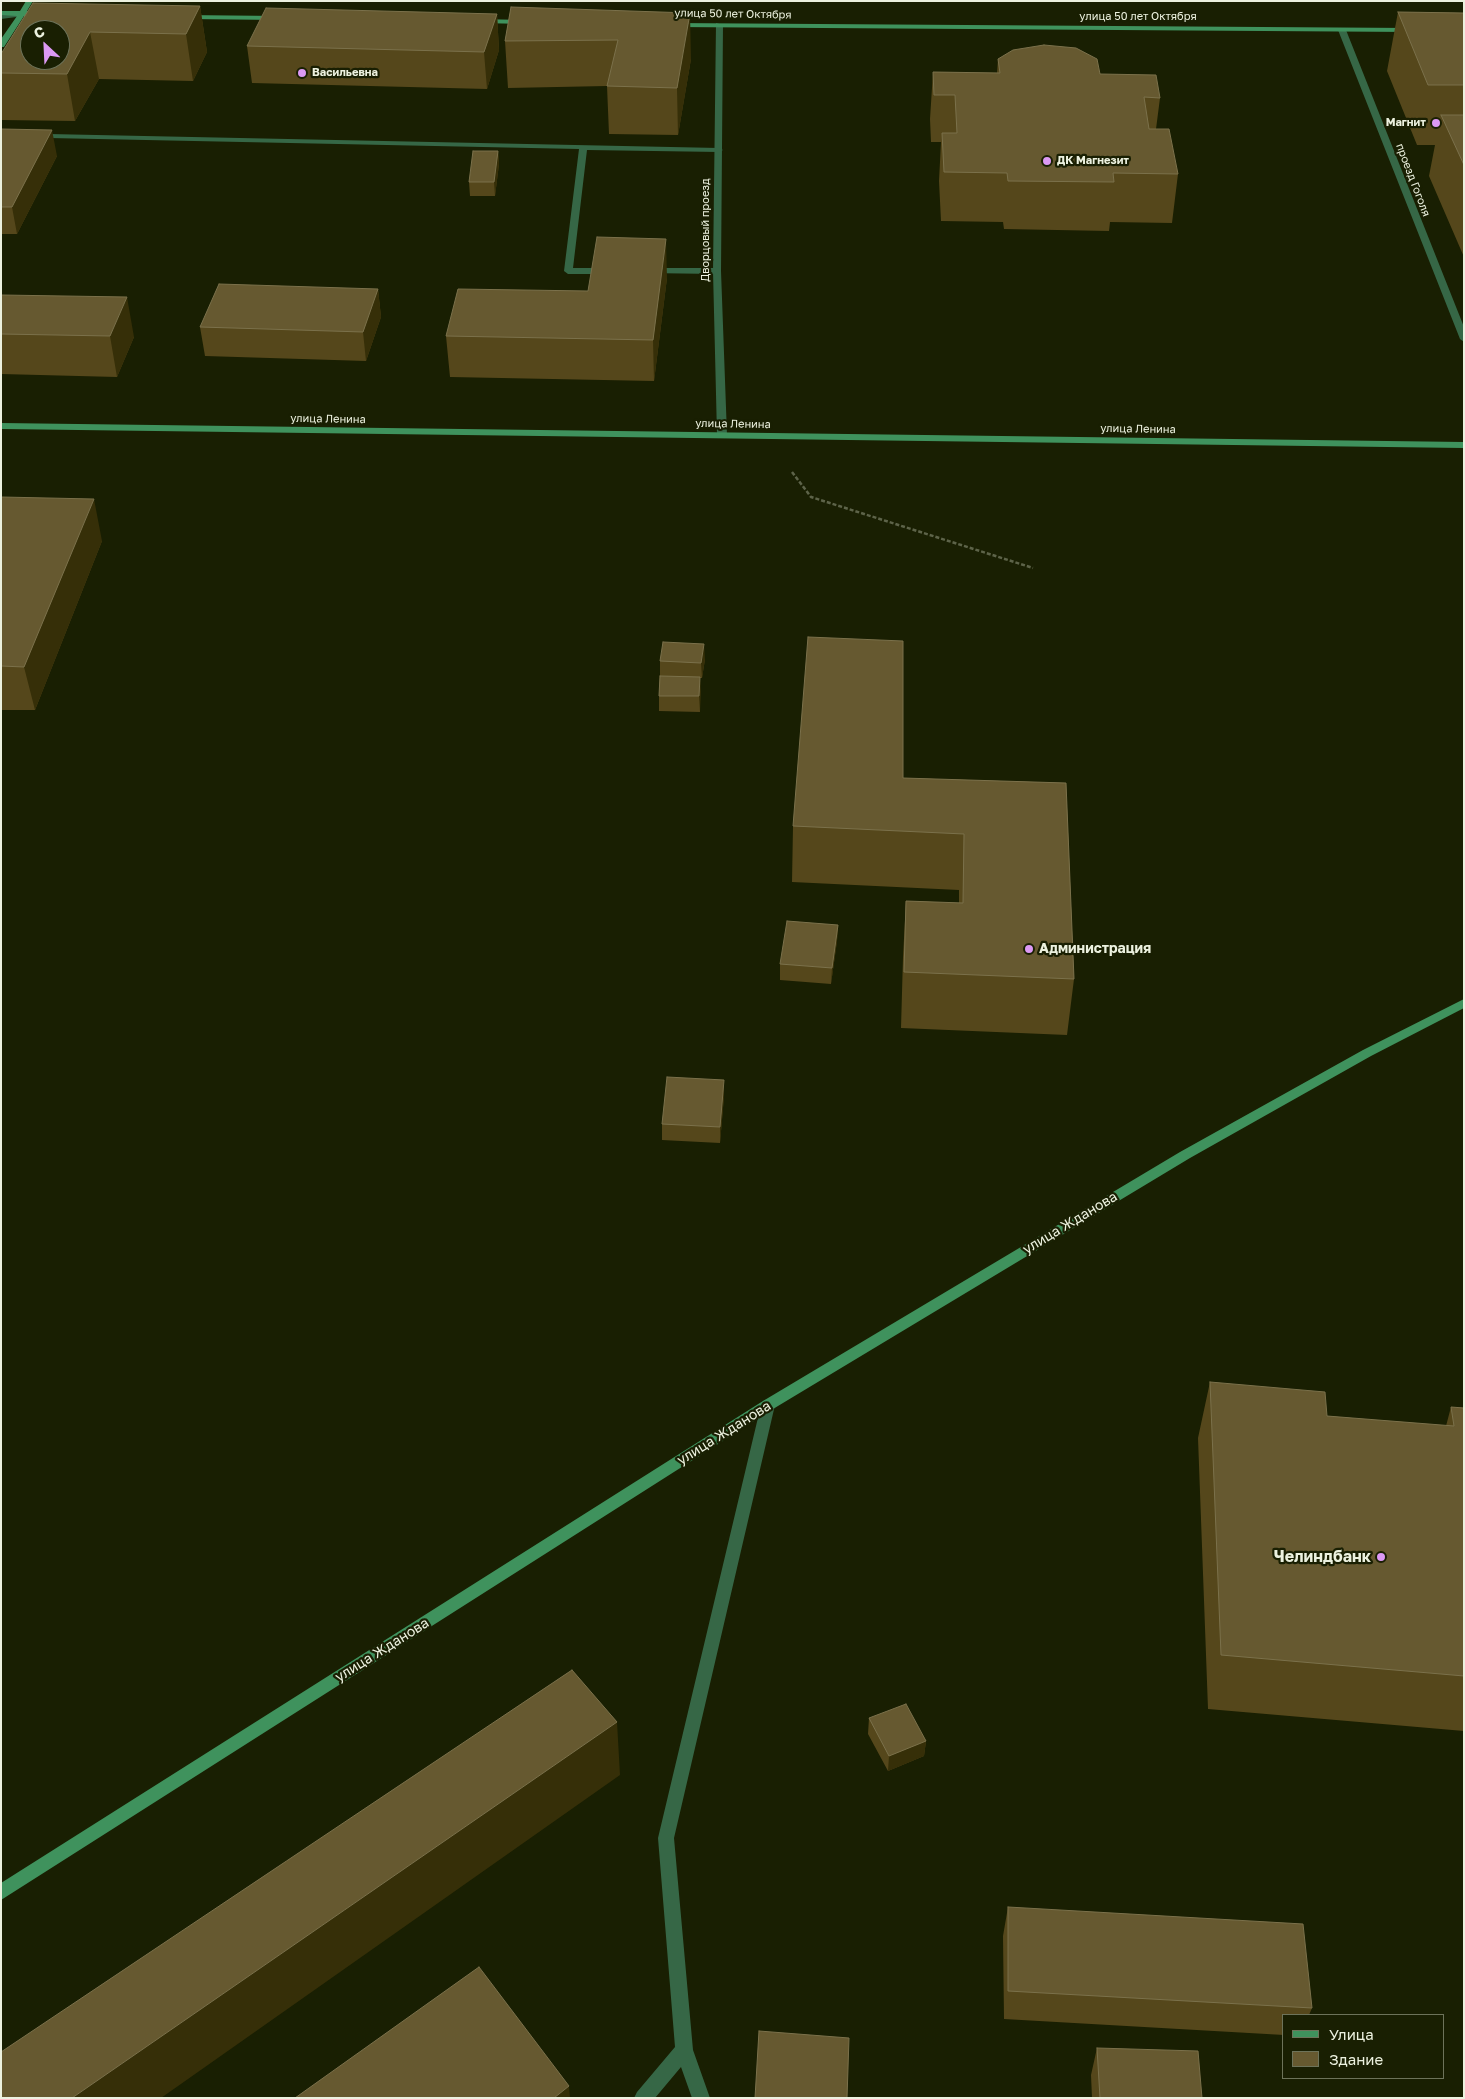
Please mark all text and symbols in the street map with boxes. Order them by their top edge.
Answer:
street label: улица 50 лет Октября [674,6,792,22]
street label: улица 50 лет Октября [1079,10,1197,24]
north arrow [20,20,70,70]
text: С [31,22,47,42]
place label: Васильевна [312,66,378,80]
marker: Васильевна [296,67,308,79]
place label: Магнит [1386,116,1426,130]
marker: Магнит [1430,117,1442,129]
street label: проезд Гоголя [1393,142,1433,218]
place label: ДК Магнезит [1057,154,1129,168]
marker: ДК Магнезит [1041,155,1053,167]
street label: Дворцовый проезд [699,178,713,282]
street label: улица Ленина [290,412,366,426]
street label: улица Ленина [695,417,771,431]
street label: улица Ленина [1100,422,1176,436]
place label: Администрация [1039,941,1151,957]
marker: Администрация [1023,943,1035,955]
street label: улица Жданова [1020,1188,1120,1258]
street label: улица Жданова [674,1397,774,1469]
place label: Челиндбанк [1274,1547,1371,1567]
marker: Челиндбанк [1375,1551,1387,1563]
street label: улица Жданова [332,1614,432,1686]
legend [1282,2014,1445,2079]
text: Улица [1329,2025,1374,2043]
text: Здание [1329,2050,1383,2068]

